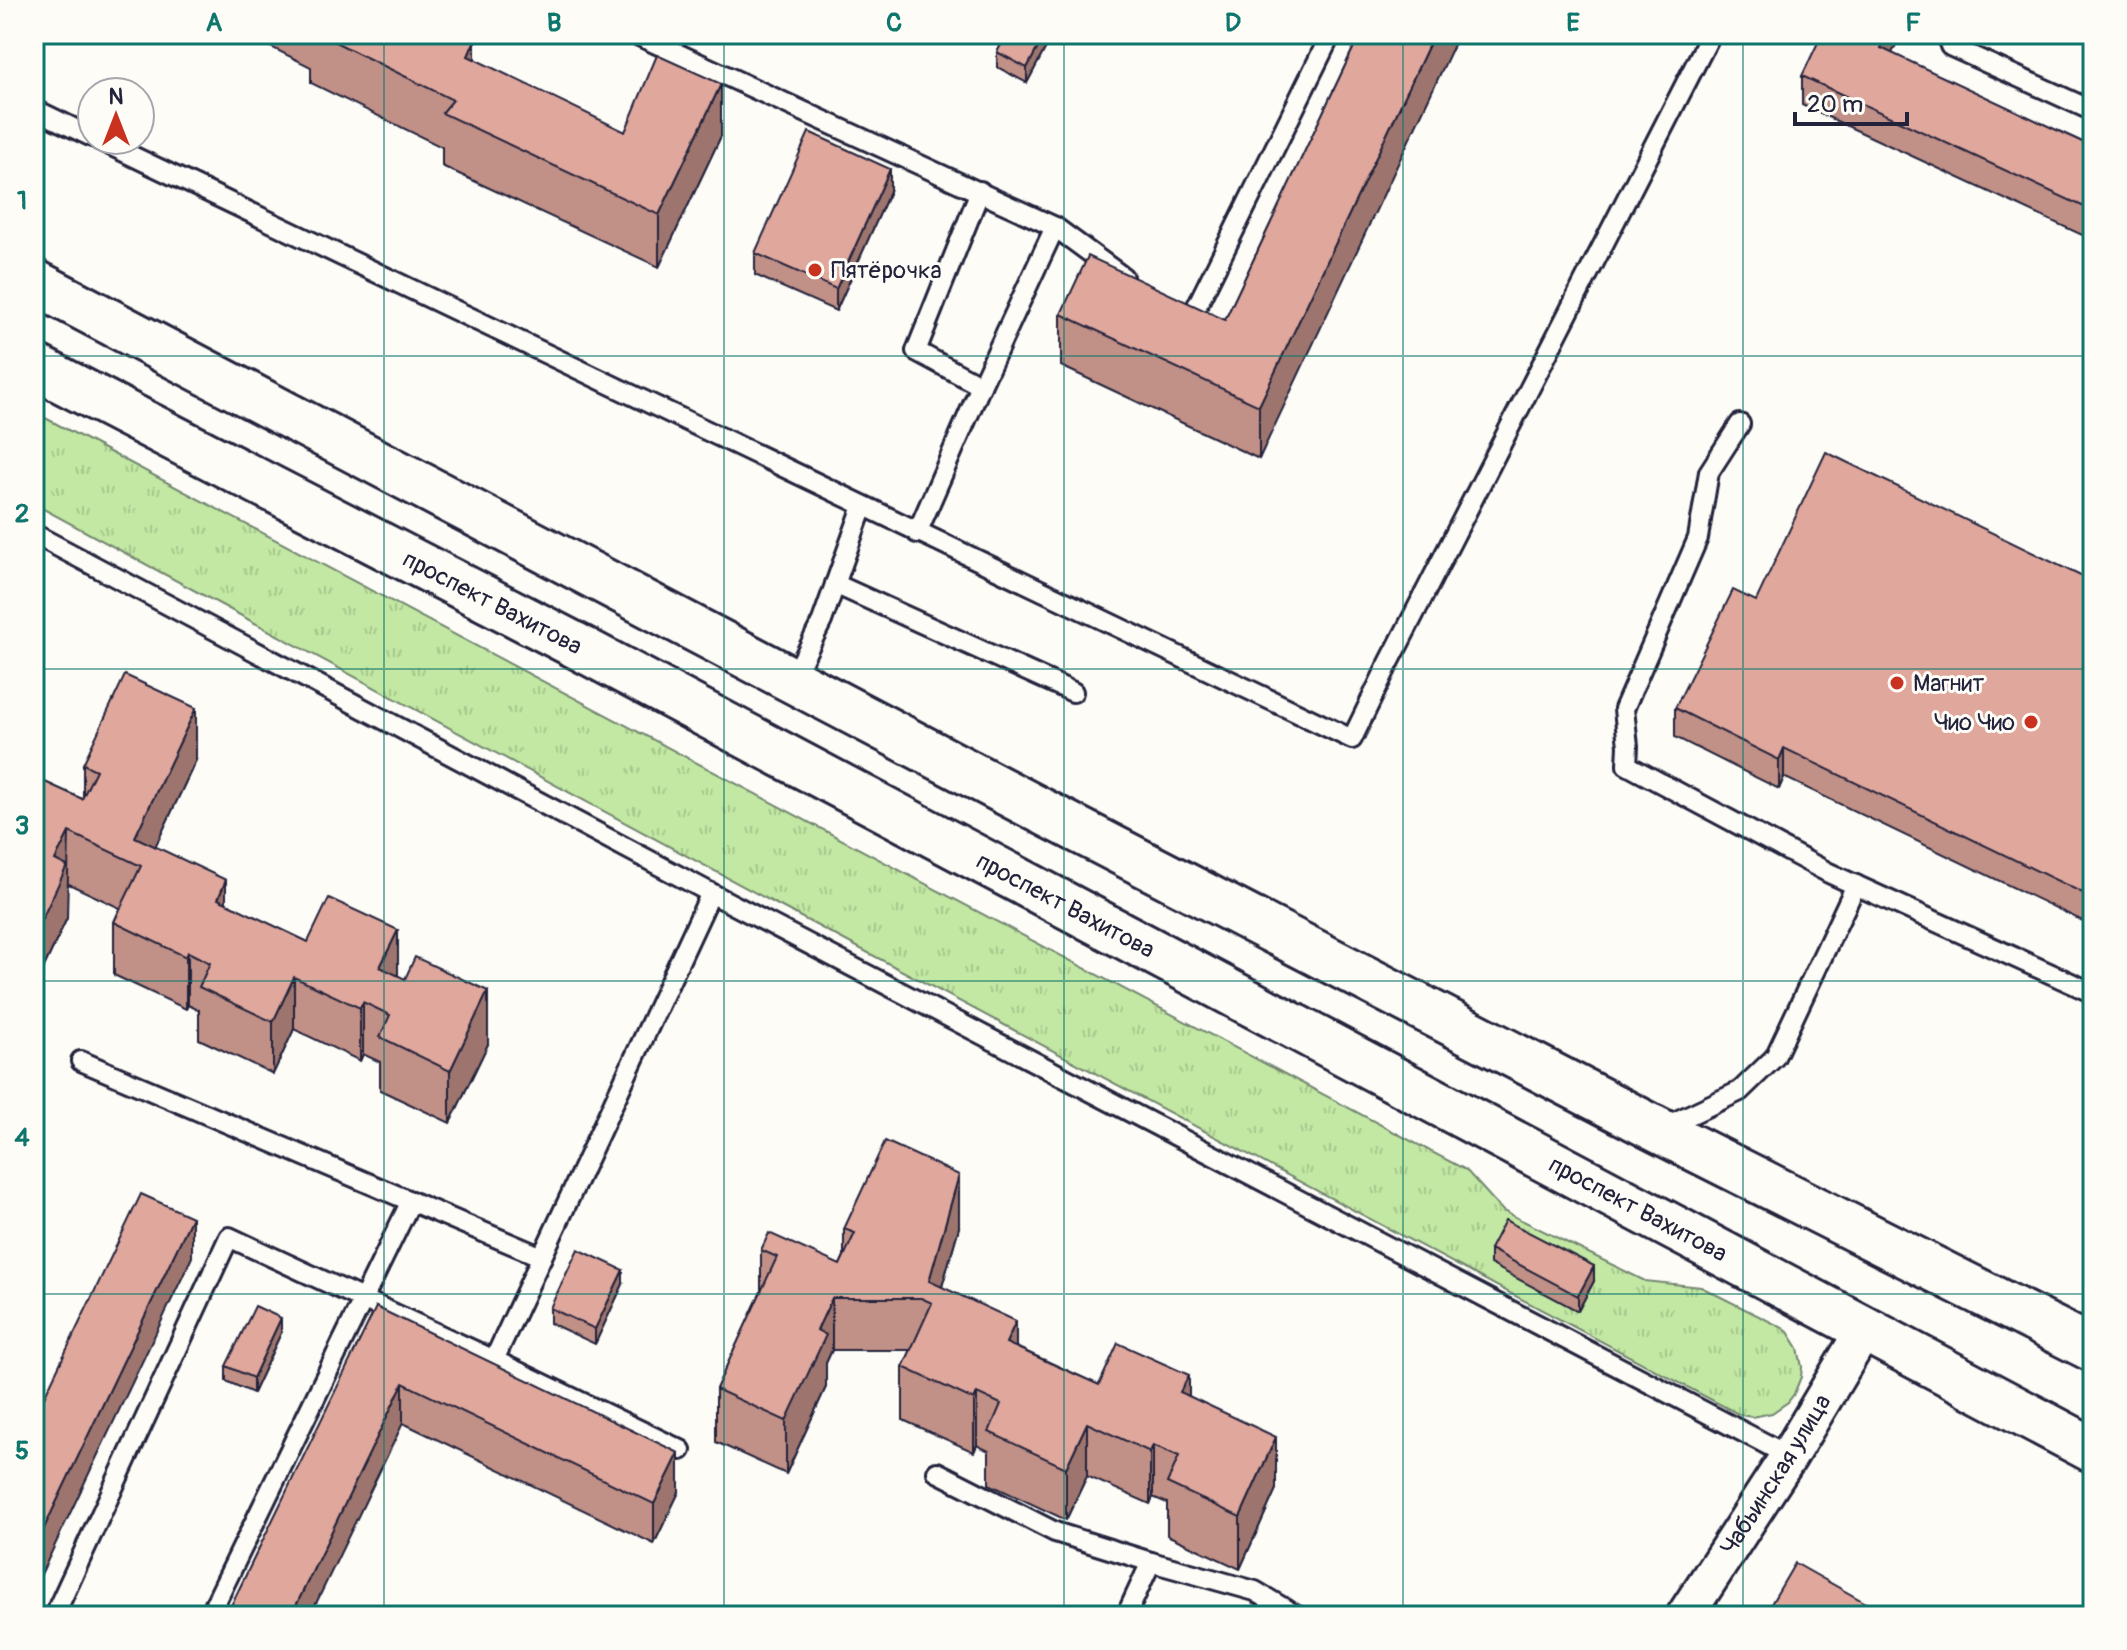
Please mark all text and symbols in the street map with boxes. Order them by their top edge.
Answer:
text: A [206,7,223,39]
text: B [547,7,561,39]
text: C [886,7,902,39]
text: D [1225,7,1241,39]
text: E [1566,7,1580,39]
text: F [1905,7,1921,39]
north arrow [76,76,156,156]
scale bar [1795,76,1907,126]
text: N [109,83,124,111]
text: 20 m [1807,90,1863,119]
text: 1 [17,185,27,217]
place label: Пятёрочка [831,256,942,285]
marker: Пятёрочка [806,261,824,279]
text: 2 [15,498,29,530]
street label: проспект Вахитова [398,544,587,661]
place label: Магнит [1913,669,1984,698]
marker: Магнит [1888,674,1906,692]
place label: Чио Чио [1934,708,2015,737]
marker: Чио Чио [2022,713,2040,731]
text: 3 [15,810,29,842]
street label: проспект Вахитова [971,846,1160,964]
text: 4 [14,1122,30,1154]
street label: проспект Вахитова [1544,1150,1732,1268]
street label: Чабьинская улица [1714,1389,1837,1560]
text: 5 [15,1435,29,1467]

